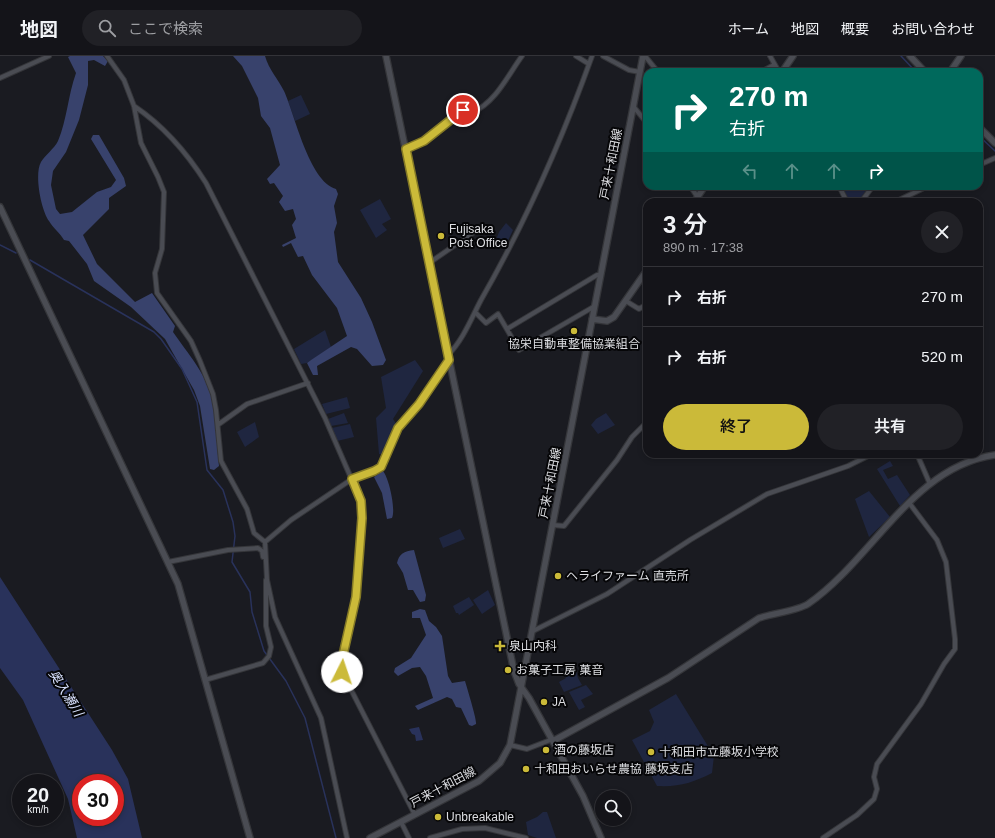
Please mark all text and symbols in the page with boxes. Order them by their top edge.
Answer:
search box [82,10,362,46]
icon: search [96,17,118,39]
text: 地図 [20,19,58,40]
text: ここで検索 [128,20,203,37]
text: ホーム [727,21,769,37]
text: 地図 [791,21,819,37]
text: 概要 [841,21,869,37]
text: お問い合わせ [891,21,975,37]
text: 270 m [729,81,808,112]
icon: right [663,84,715,136]
pin [446,93,480,127]
icon: arrive [452,99,474,121]
text: 右折 [729,119,765,139]
street label: 戸来十和田線 [597,127,625,201]
icon: left [739,160,761,182]
icon: ahead [781,160,803,182]
icon: ahead [823,160,845,182]
icon: right [865,160,887,182]
text: 3 分 [663,211,707,238]
button: close [921,211,963,253]
place label: Fujisaka Post Office [449,222,508,250]
marker: Fujisaka Post Office [436,231,446,241]
text: 890 m · 17:38 [663,240,743,255]
icon: right [663,286,685,308]
text: 270 m [921,288,963,305]
text: 右折 [697,289,727,306]
marker: 協栄自動車整備協業組合 [569,326,579,336]
place label: 協栄自動車整備協業組合 [508,337,640,351]
icon: right [663,346,685,368]
text: 520 m [921,348,963,365]
text: 右折 [697,349,727,366]
button: 終了 [663,404,809,450]
button: 共有 [817,404,963,450]
street label: 戸来十和田線 [536,446,564,520]
place label: ヘライファーム 直売所 [566,569,689,583]
marker: ヘライファーム 直売所 [553,571,563,581]
place label: 泉山内科 [509,639,557,653]
marker: 泉山内科 [494,640,506,652]
position arrow [321,651,363,693]
place label: お菓子工房 菓音 [516,663,603,677]
marker: お菓子工房 菓音 [503,665,513,675]
water label: 奥入瀬川 [46,667,87,721]
place label: JA [552,695,566,709]
marker: JA [539,697,549,707]
place label: 酒の藤坂店 [554,743,614,757]
marker: 酒の藤坂店 [541,745,551,755]
place label: 十和田市立藤坂小学校 [659,745,779,759]
marker: 十和田市立藤坂小学校 [646,747,656,757]
place label: 十和田おいらせ農協 藤坂支店 [534,762,693,776]
street label: 戸来十和田線 [408,764,478,810]
marker: 十和田おいらせ農協 藤坂支店 [521,764,531,774]
speed limit sign: 30 [72,774,124,826]
text: 20 [27,784,49,806]
map controls [595,790,631,826]
button: search [595,790,631,826]
text: km/h [27,804,49,815]
place label: Unbreakable [446,810,514,824]
marker: Unbreakable [433,812,443,822]

